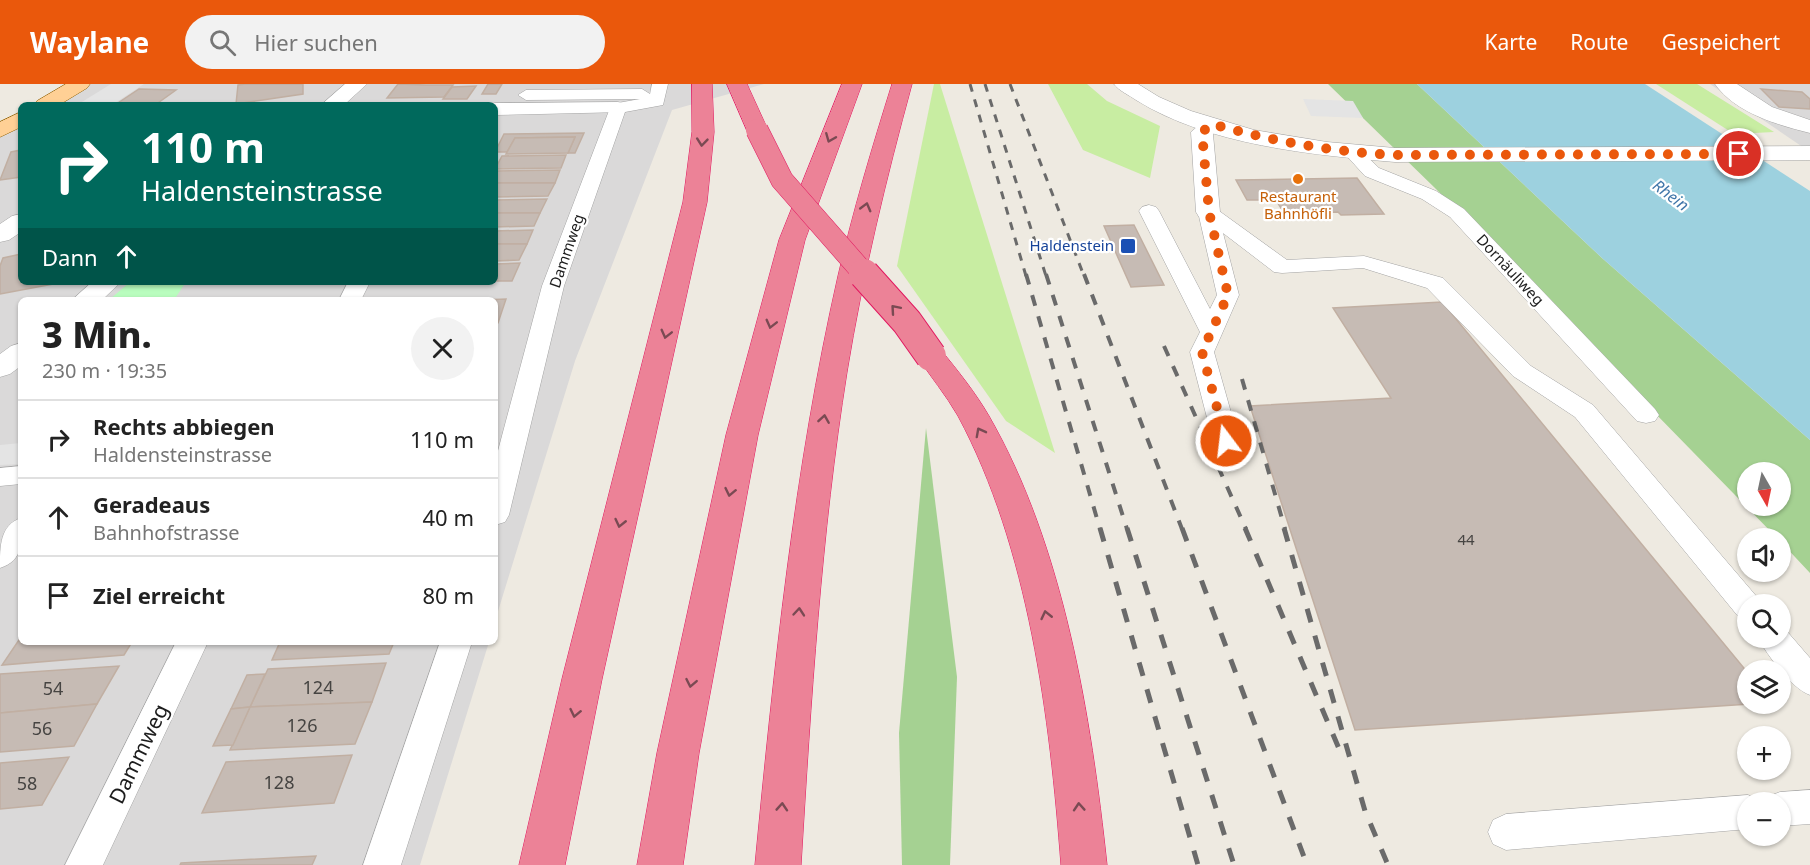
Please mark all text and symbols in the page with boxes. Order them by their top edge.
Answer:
search box [185,15,605,69]
text: Waylane [30,23,149,61]
icon: search [206,26,239,59]
text: Hier suchen [254,27,378,57]
text: Karte [1484,28,1537,56]
text: Route [1570,28,1628,56]
text: Gespeichert [1661,28,1780,56]
text: 110 m [141,118,265,175]
icon: right [42,126,120,204]
pin [1713,128,1764,179]
one-way arrow [825,132,837,143]
icon: arrive [1722,137,1755,170]
one-way arrow [696,138,709,147]
text: Haldensteinstrasse [141,172,383,209]
marker: Restaurant Bahnhöfli [1291,172,1305,186]
water label: Rhein [1648,174,1694,216]
place label: Restaurant Bahnhöfli [1259,186,1337,223]
one-way arrow [859,203,872,213]
street label: Dammweg [544,211,588,290]
street label: Dornäuliweg [1473,229,1549,309]
place label: Haldenstein [1029,235,1114,255]
marker: Haldenstein [1119,237,1137,255]
icon: ahead [110,240,143,273]
text: Dann [42,242,98,272]
one-way arrow [892,305,903,316]
text: 3 Min. [42,310,152,359]
button: close [411,317,474,380]
one-way arrow [766,318,778,328]
one-way arrow [660,329,673,339]
text: 230 m · 19:35 [42,357,167,384]
position arrow [1194,409,1258,473]
text: Rechts abbiegen [93,411,275,441]
one-way arrow [817,414,829,424]
icon: right [42,423,75,456]
text: 110 m [410,424,474,454]
one-way arrow [976,427,988,438]
text: Haldensteinstrasse [93,441,272,468]
north arrow [1737,462,1791,516]
map controls [1737,462,1791,846]
one-way arrow [724,487,737,497]
text: Geradeaus [93,489,210,519]
icon: ahead [42,501,75,534]
text: 40 m [423,502,474,532]
one-way arrow [614,518,627,528]
text: Bahnhofstrasse [93,519,240,546]
button: sound [1737,528,1791,582]
house number: 44 [1457,529,1475,549]
icon: arrive [42,579,75,612]
text: Ziel erreicht [93,580,225,610]
text: 80 m [423,580,474,610]
button: search [1737,594,1791,648]
one-way arrow [792,608,805,617]
one-way arrow [1041,610,1054,620]
button: layers [1737,660,1791,714]
house number: 124 [303,675,333,699]
house number: 54 [43,676,63,700]
one-way arrow [685,678,698,688]
street label: Dammweg [102,699,174,808]
one-way arrow [569,708,582,718]
house number: 126 [287,713,317,737]
house number: 56 [32,716,52,740]
button: + [1737,726,1791,780]
house number: 128 [264,770,294,794]
house number: 58 [17,771,37,795]
button: − [1737,792,1791,846]
one-way arrow [775,802,788,811]
one-way arrow [1073,802,1086,811]

